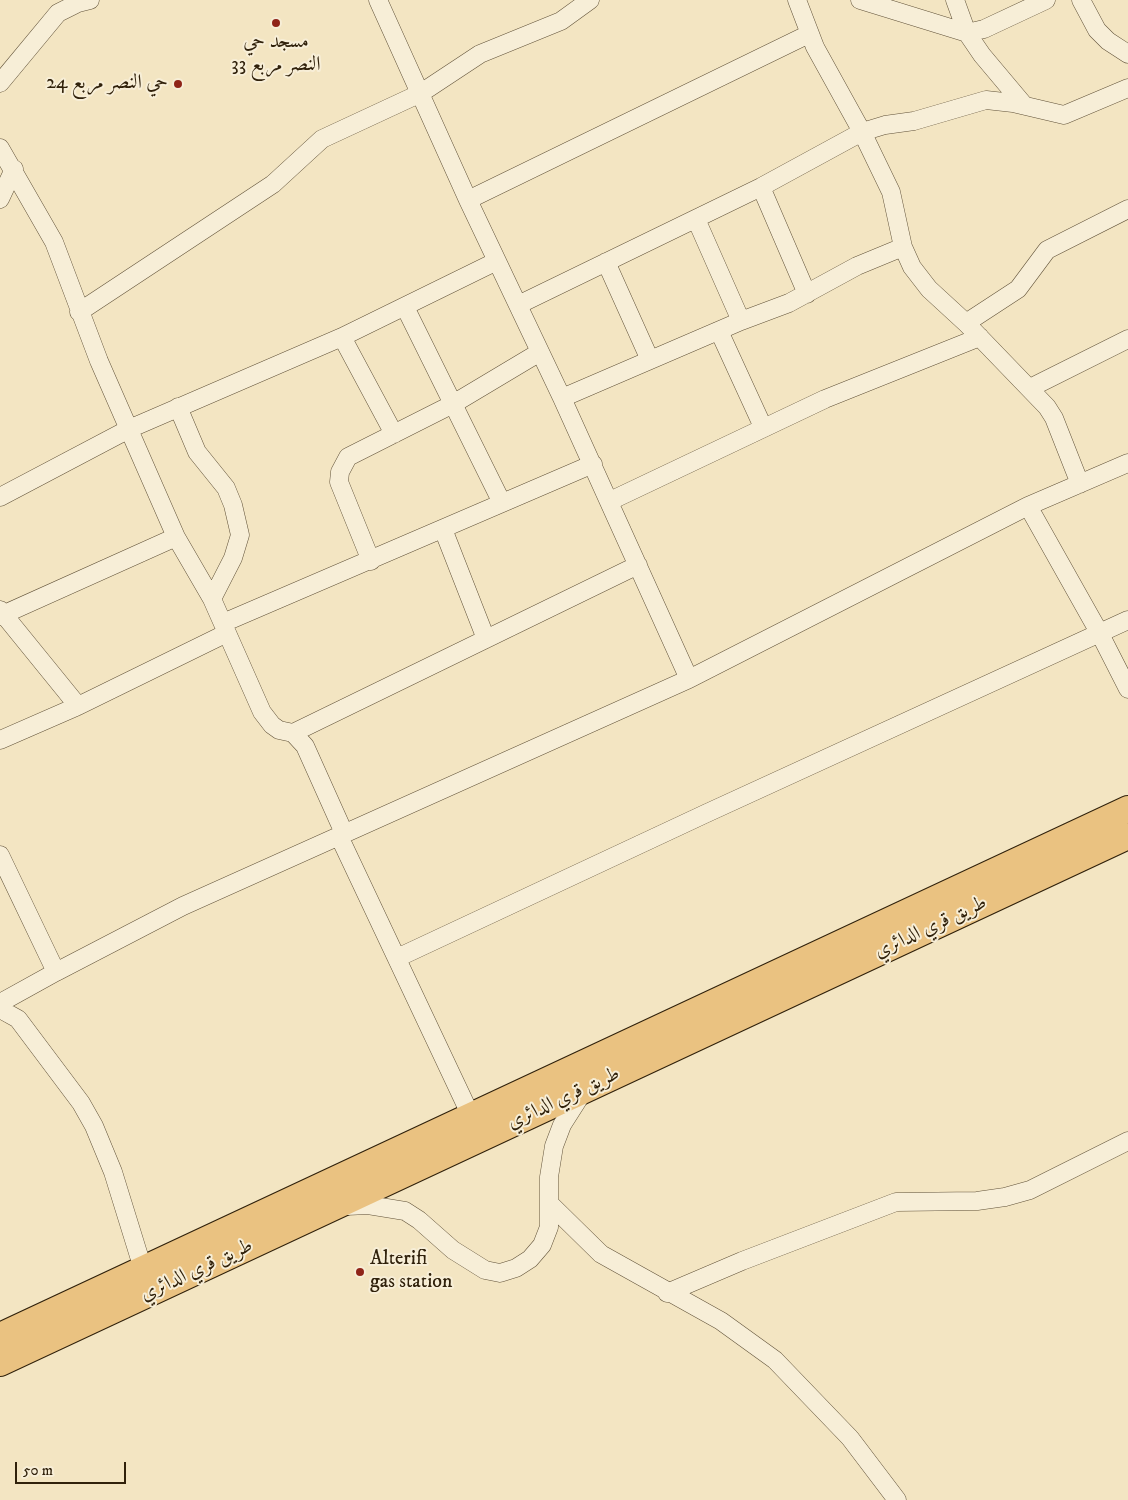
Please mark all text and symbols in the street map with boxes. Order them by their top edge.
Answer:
marker: مسجد حي النصر مربع 33 [270,17,282,29]
place label: مسجد حي النصر مربع 33 [231,31,321,78]
place label: حي النصر مربع 24 [46,72,168,96]
marker: حي النصر مربع 24 [172,78,184,90]
street label: طريق قري الدائري [871,891,991,965]
street label: طريق قري الدائري [504,1062,624,1136]
street label: طريق قري الدائري [137,1234,257,1308]
place label: Alterifi gas station [370,1248,453,1295]
marker: Alterifi gas station [354,1266,366,1278]
scale bar [18,1452,129,1484]
text: 50 m [23,1461,53,1480]

